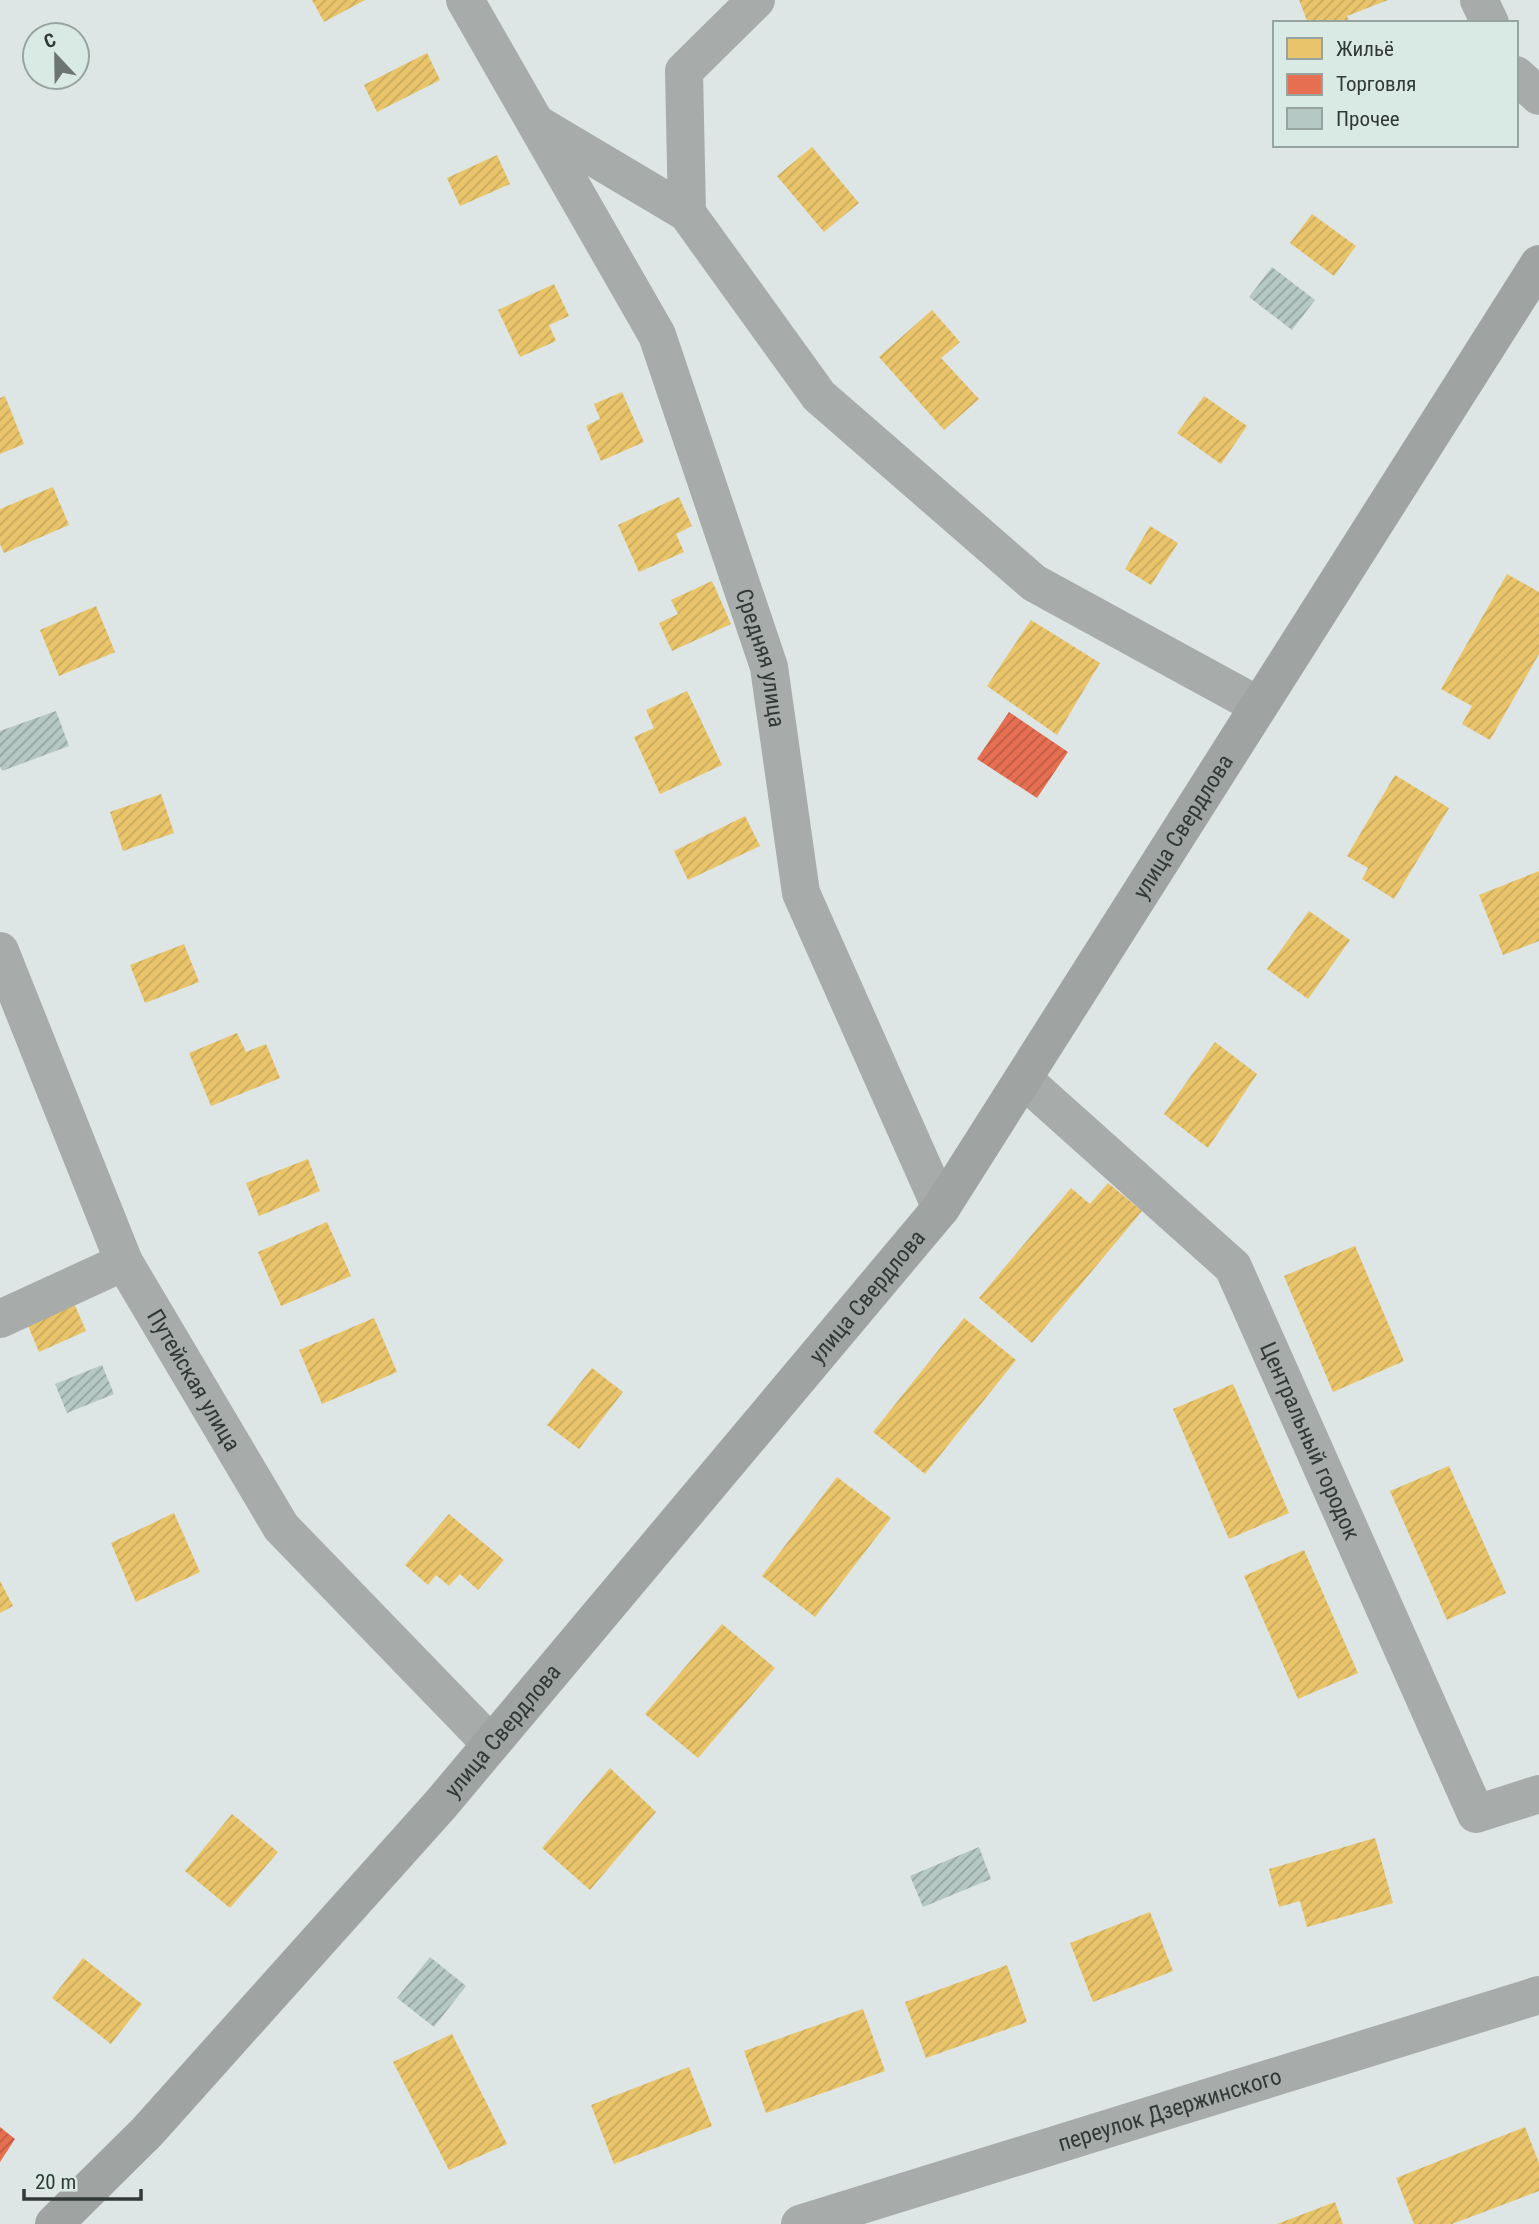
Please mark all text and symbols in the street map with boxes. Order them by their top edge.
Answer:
north arrow [21,21,91,91]
legend [1273,21,1518,147]
text: С [40,28,59,53]
text: Жильё [1336,37,1394,61]
text: Торговля [1336,72,1416,96]
text: Прочее [1336,107,1400,131]
street label: Средняя улица [730,585,790,729]
street label: улица Свердлова [1127,749,1239,904]
street label: улица Свердлова [804,1224,931,1369]
street label: Путейская улица [141,1305,246,1456]
street label: Центральный городок [1254,1338,1365,1544]
street label: улица Свердлова [439,1659,567,1803]
street label: переулок Дзержинского [1055,2063,1285,2157]
scale bar [24,2158,142,2202]
text: 20 m [35,2170,76,2194]

